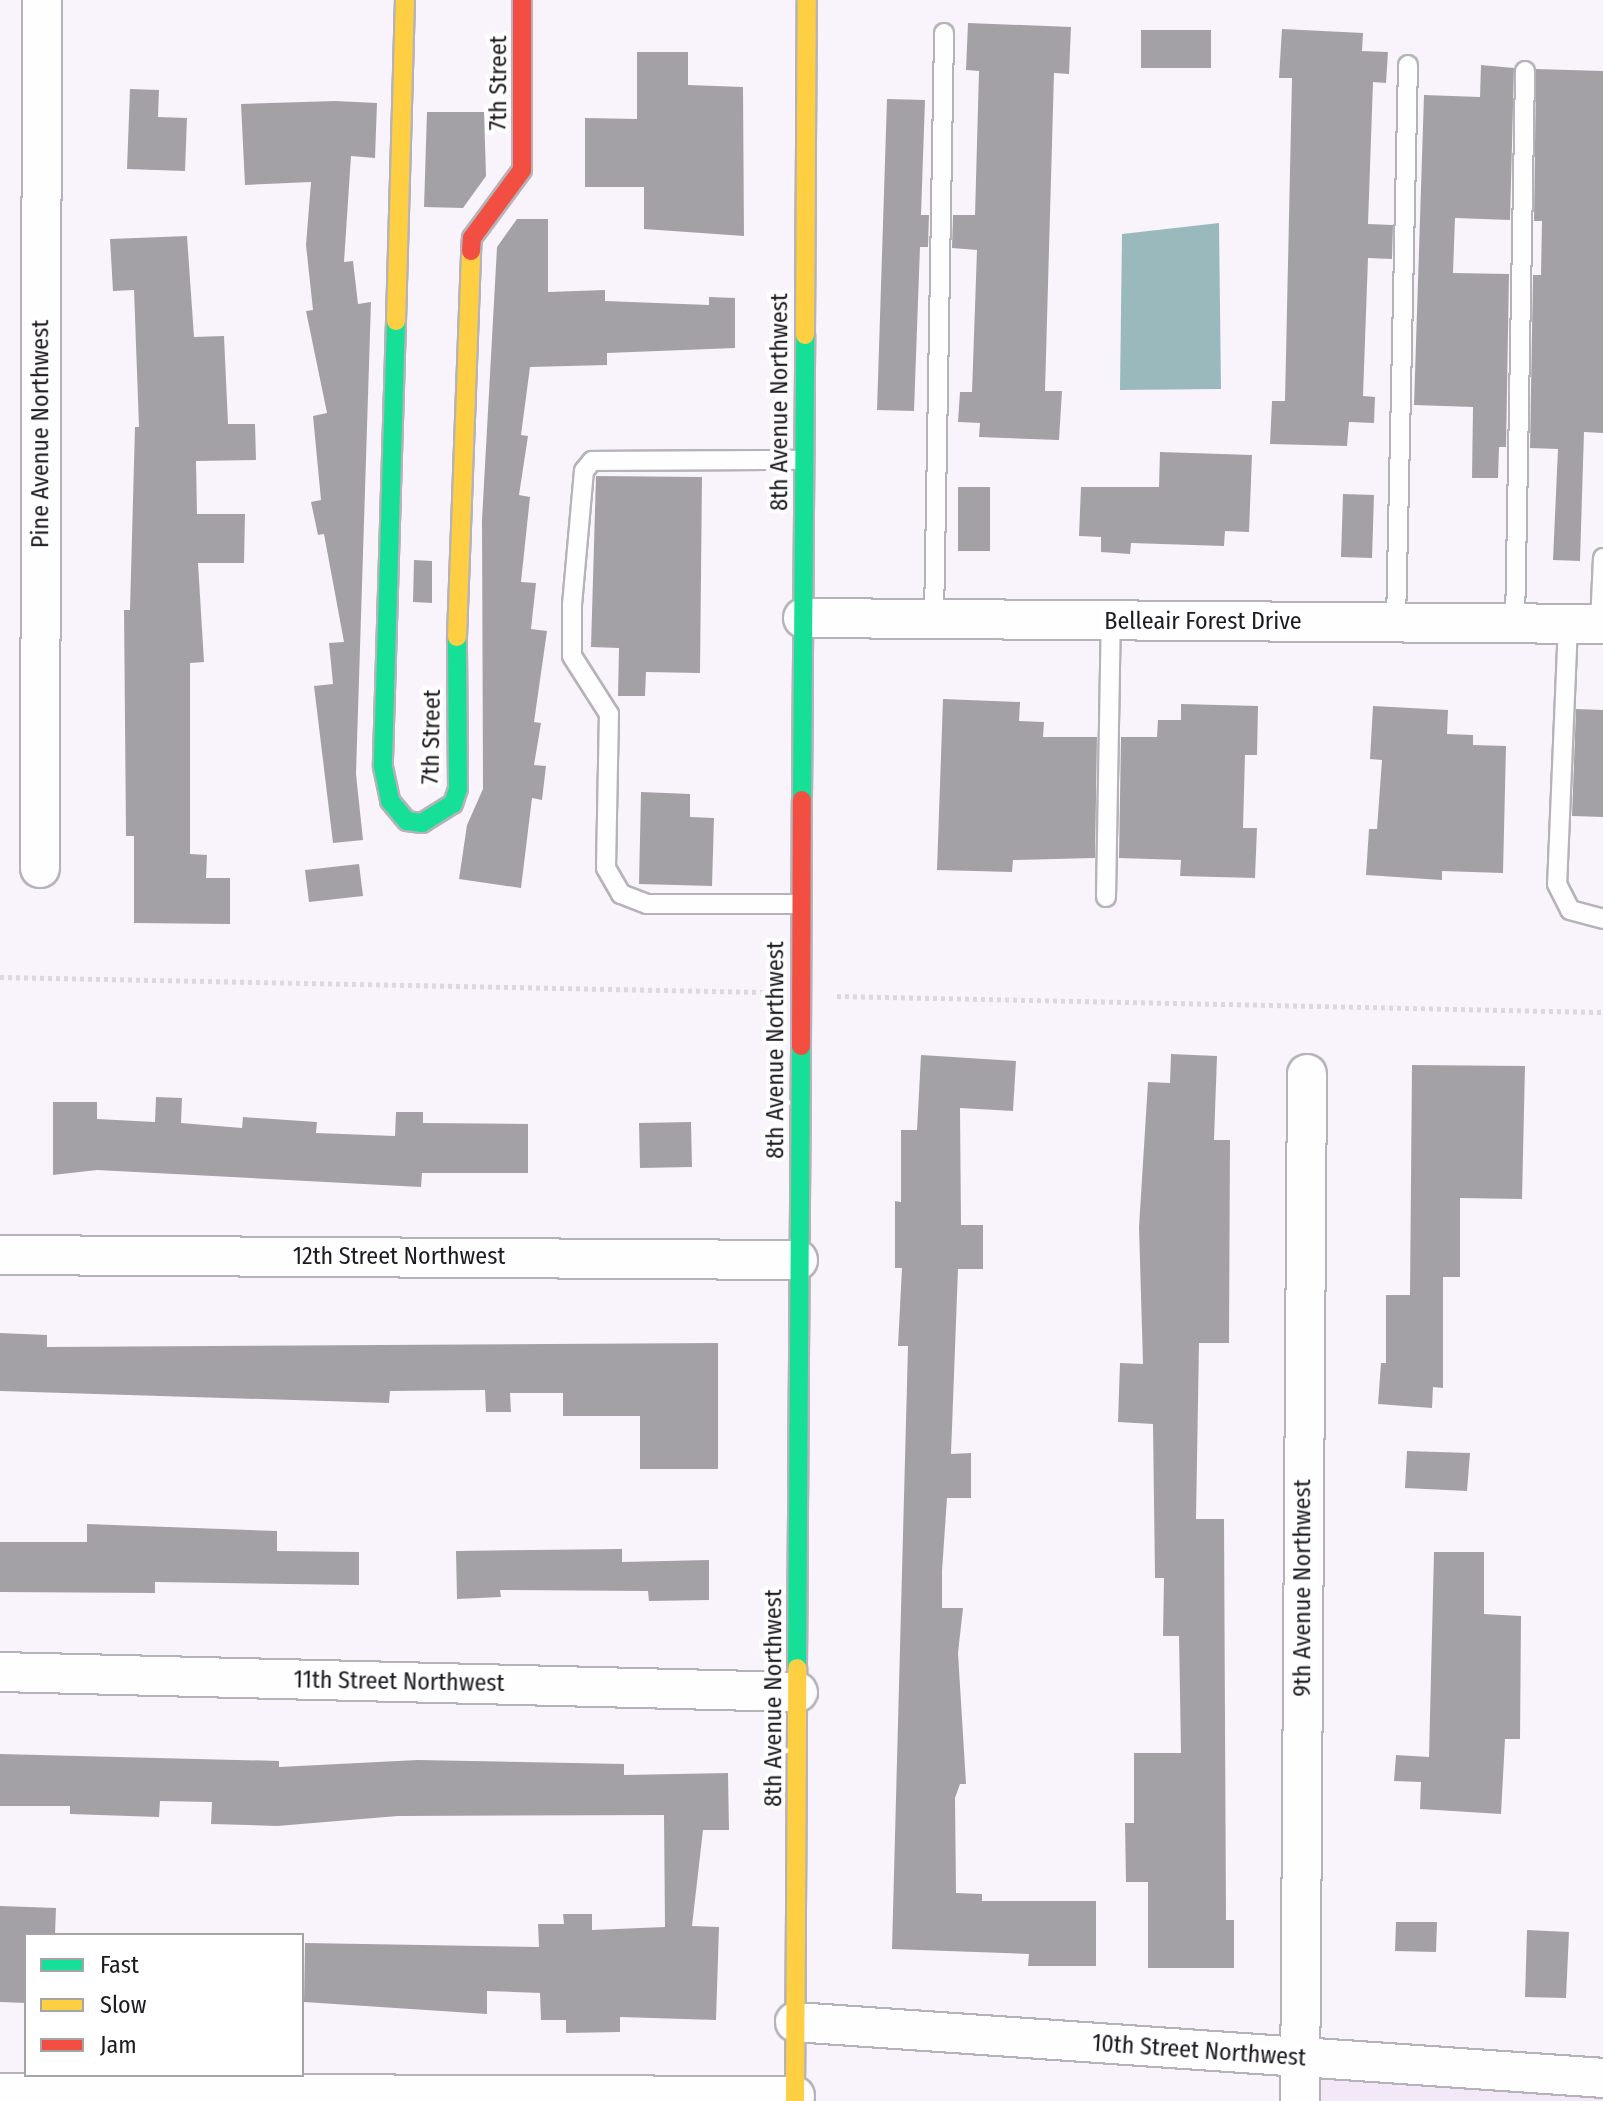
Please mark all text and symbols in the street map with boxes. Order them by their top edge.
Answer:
street label: 7th Street [485,36,513,130]
street label: 8th Avenue Northwest [766,293,794,511]
street label: Pine Avenue Northwest [27,320,55,548]
street label: Belleair Forest Drive [1104,608,1302,636]
street label: 7th Street [417,689,447,785]
street label: 8th Avenue Northwest [762,941,790,1159]
street label: 12th Street Northwest [293,1243,505,1271]
street label: 9th Avenue Northwest [1289,1479,1317,1697]
street label: 8th Avenue Northwest [760,1589,788,1807]
street label: 11th Street Northwest [293,1666,505,1698]
legend [24,1933,304,2077]
text: Fast [100,1951,139,1979]
text: Slow [100,1991,146,2019]
street label: 10th Street Northwest [1091,2029,1307,2073]
text: Jam [100,2031,137,2059]

